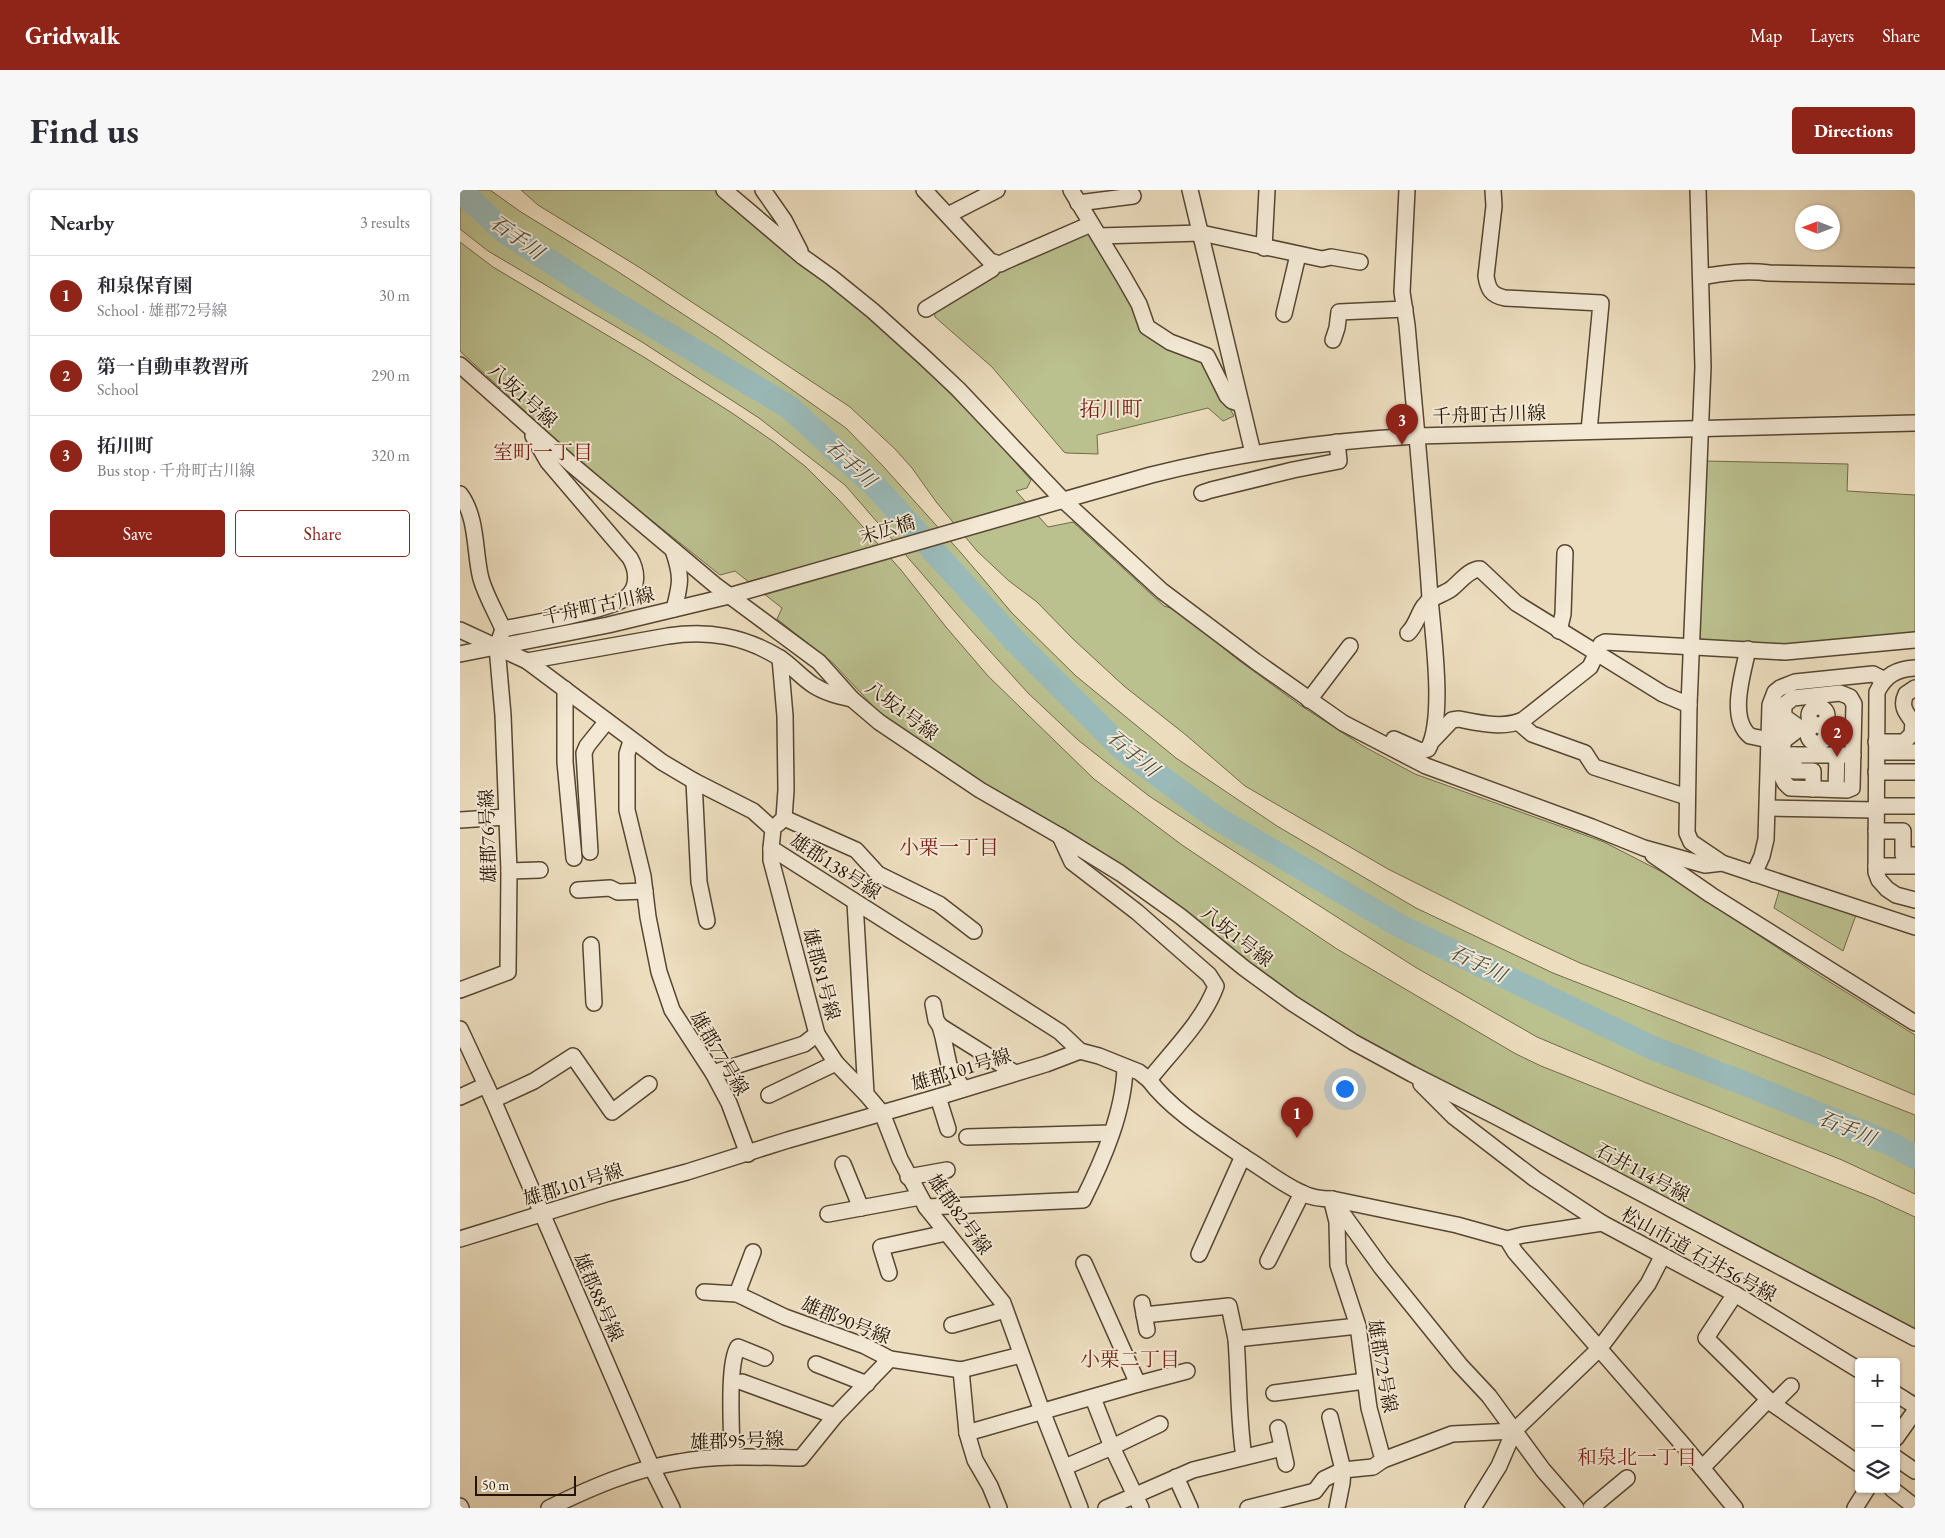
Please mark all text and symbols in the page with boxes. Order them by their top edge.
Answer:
text: Gridwalk [25,20,120,51]
text: Map [1750,24,1782,47]
text: Layers [1810,24,1854,47]
text: Share [1882,24,1920,47]
button: Directions [1792,107,1915,154]
text: Find us [30,108,139,153]
north arrow [1795,205,1840,250]
text: Nearby [50,209,114,236]
water label: 石手川 [485,209,551,266]
text: 3 results [360,212,410,233]
text: 和泉保育園 [97,273,192,298]
text: 1 [62,285,70,306]
text: 30 m [379,285,410,306]
text: School · 雄郡72号線 [97,300,228,321]
text: 第一自動車教習所 [97,354,249,379]
street label: 八坂1号線 [483,358,563,433]
text: 2 [62,365,70,386]
text: 290 m [371,365,410,386]
text: School [97,379,139,400]
district label: 拓川町 [1080,395,1143,422]
street label: 千舟町古川線 [1432,400,1546,429]
pin: 3 [1386,404,1418,445]
text: 拓川町 [97,433,154,458]
water label: 石手川 [820,433,883,494]
district label: 室町一丁目 [493,439,593,465]
text: 3 [62,445,70,466]
text: 320 m [371,445,410,466]
text: Bus stop · 千舟町古川線 [97,460,255,481]
button: Save [50,510,225,557]
button: Share [235,510,410,557]
street label: 末広橋 [856,510,918,549]
street label: 千舟町古川線 [540,581,656,630]
street label: 八坂1号線 [860,675,943,746]
pin: 2 [1821,716,1853,757]
water label: 石手川 [1102,724,1166,784]
street label: 雄郡76号線 [473,788,502,884]
street label: 雄郡138号線 [786,828,886,905]
district label: 小栗一丁目 [899,834,999,860]
street label: 八坂1号線 [1195,900,1278,972]
street label: 雄郡81号線 [797,925,846,1023]
water label: 石手川 [1445,938,1512,989]
street label: 雄郡77号線 [685,1006,755,1100]
street label: 雄郡101号線 [908,1042,1014,1097]
your location [1332,1076,1358,1102]
pin: 1 [1281,1097,1313,1138]
water label: 石手川 [1814,1104,1882,1152]
street label: 石井114号線 [1591,1137,1694,1208]
street label: 雄郡101号線 [520,1157,626,1212]
street label: 雄郡82号線 [922,1169,997,1260]
street label: 松山市道 石井56号線 [1617,1201,1781,1308]
street label: 雄郡88号線 [568,1249,629,1345]
street label: 雄郡90号線 [797,1291,894,1350]
street label: 雄郡72号線 [1362,1318,1403,1415]
district label: 小栗二丁目 [1080,1346,1180,1372]
map controls [1855,1358,1900,1493]
button: + [1855,1358,1900,1403]
button: − [1855,1403,1900,1448]
street label: 雄郡95号線 [689,1426,785,1455]
district label: 和泉北一丁目 [1577,1444,1697,1470]
button: layers [1855,1448,1900,1493]
scale bar [475,1473,576,1496]
text: 50 m [482,1476,509,1494]

